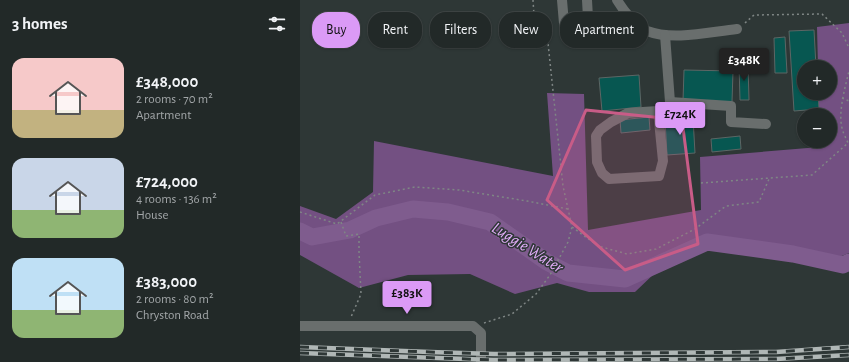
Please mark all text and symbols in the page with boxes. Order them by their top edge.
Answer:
chip: Buy [312,12,360,48]
chip: Rent [368,12,422,48]
chip: Filters [430,12,491,48]
chip: New [499,12,552,48]
chip: Apartment [560,12,648,48]
icon: filters [266,13,288,35]
text: 3 homes [12,15,68,32]
pin: £348K [716,48,772,82]
text: £348K [728,54,760,67]
map controls [797,60,837,148]
button: + [797,60,837,100]
text: £348,000 [136,73,198,90]
icon: home [44,74,92,122]
text: 2 rooms · 70 m² [136,93,213,106]
pin: £724K [652,102,708,136]
text: £724K [664,108,696,121]
button: − [797,108,837,148]
text: Apartment [136,109,191,122]
text: £724,000 [136,173,198,190]
icon: home [44,174,92,222]
text: 4 rooms · 136 m² [136,193,217,206]
text: House [136,209,168,222]
water label: Luggie Water [489,219,567,276]
text: £383,000 [136,273,197,290]
icon: home [44,274,92,322]
pin: £383K [379,281,435,315]
text: £383K [391,287,423,300]
text: 2 rooms · 80 m² [136,293,213,306]
text: Chryston Road [136,309,209,322]

